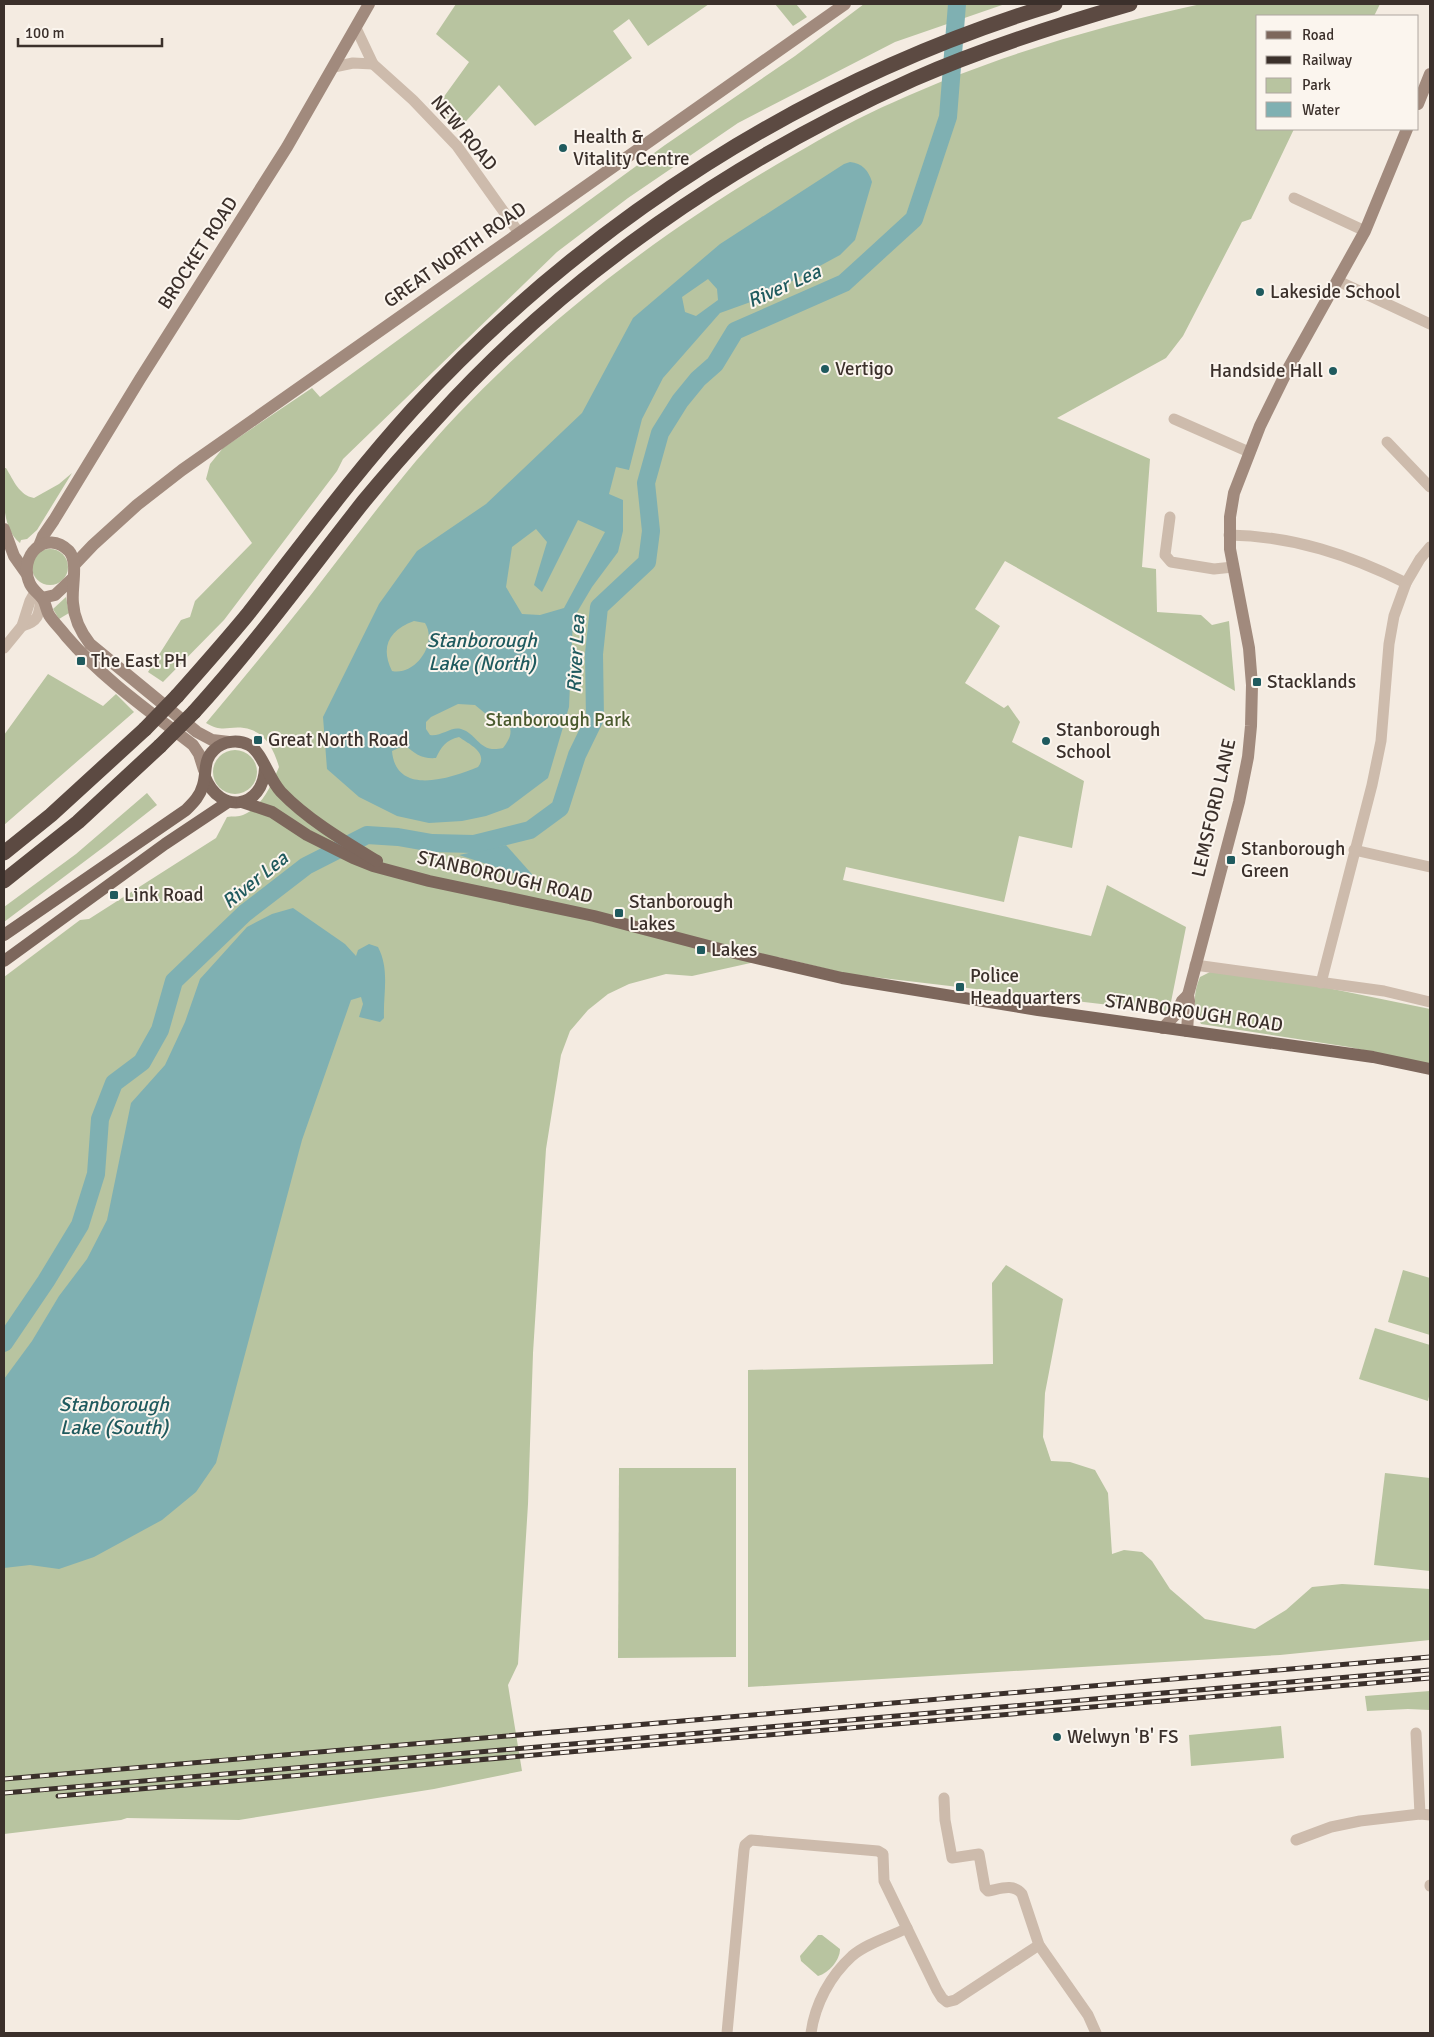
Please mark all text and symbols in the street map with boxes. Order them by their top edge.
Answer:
scale bar [18,15,161,47]
legend [1256,15,1419,130]
text: 100 m [25,24,65,42]
text: Road [1302,26,1334,44]
text: Railway [1302,51,1352,69]
text: Park [1302,76,1331,94]
street label: NEW ROAD [425,90,503,176]
text: Water [1302,101,1340,119]
place label: Health & Vitality Centre [573,125,690,171]
marker: Health & Vitality Centre [557,142,569,154]
street label: BROCKET ROAD [153,192,243,314]
street label: GREAT NORTH ROAD [379,197,531,313]
water label: River Lea [743,258,825,313]
place label: Lakeside School [1270,280,1400,304]
marker: Lakeside School [1254,286,1266,298]
place label: Vertigo [835,357,894,381]
place label: Handside Hall [1209,359,1323,383]
marker: Vertigo [819,363,831,375]
marker: Handside Hall [1327,365,1339,377]
water label: River Lea [561,614,591,694]
water label: Stanborough Lake (North) [427,628,538,676]
place label: The East PH [91,649,187,673]
marker: The East PH [75,655,87,667]
place label: Stacklands [1267,670,1356,694]
marker: Stacklands [1251,676,1263,688]
park label: Stanborough Park [485,708,631,732]
place label: Stanborough School [1056,718,1160,764]
place label: Great North Road [268,728,409,752]
marker: Great North Road [252,734,264,746]
marker: Stanborough School [1040,735,1052,747]
street label: LEMSFORD LANE [1186,736,1242,880]
place label: Stanborough Green [1241,837,1345,883]
water label: River Lea [217,845,294,914]
street label: STANBOROUGH ROAD [415,845,595,909]
marker: Stanborough Green [1225,854,1237,866]
place label: Link Road [124,883,203,907]
marker: Link Road [108,889,120,901]
place label: Stanborough Lakes [629,890,733,936]
marker: Stanborough Lakes [613,907,625,919]
place label: Lakes [711,938,757,962]
marker: Lakes [695,944,707,956]
place label: Police Headquarters [970,964,1081,1010]
marker: Police Headquarters [954,981,966,993]
street label: STANBOROUGH ROAD [1104,989,1284,1037]
water label: Stanborough Lake (South) [59,1392,170,1440]
place label: Welwyn 'B' FS [1067,1725,1178,1749]
marker: Welwyn 'B' FS [1051,1731,1063,1743]

